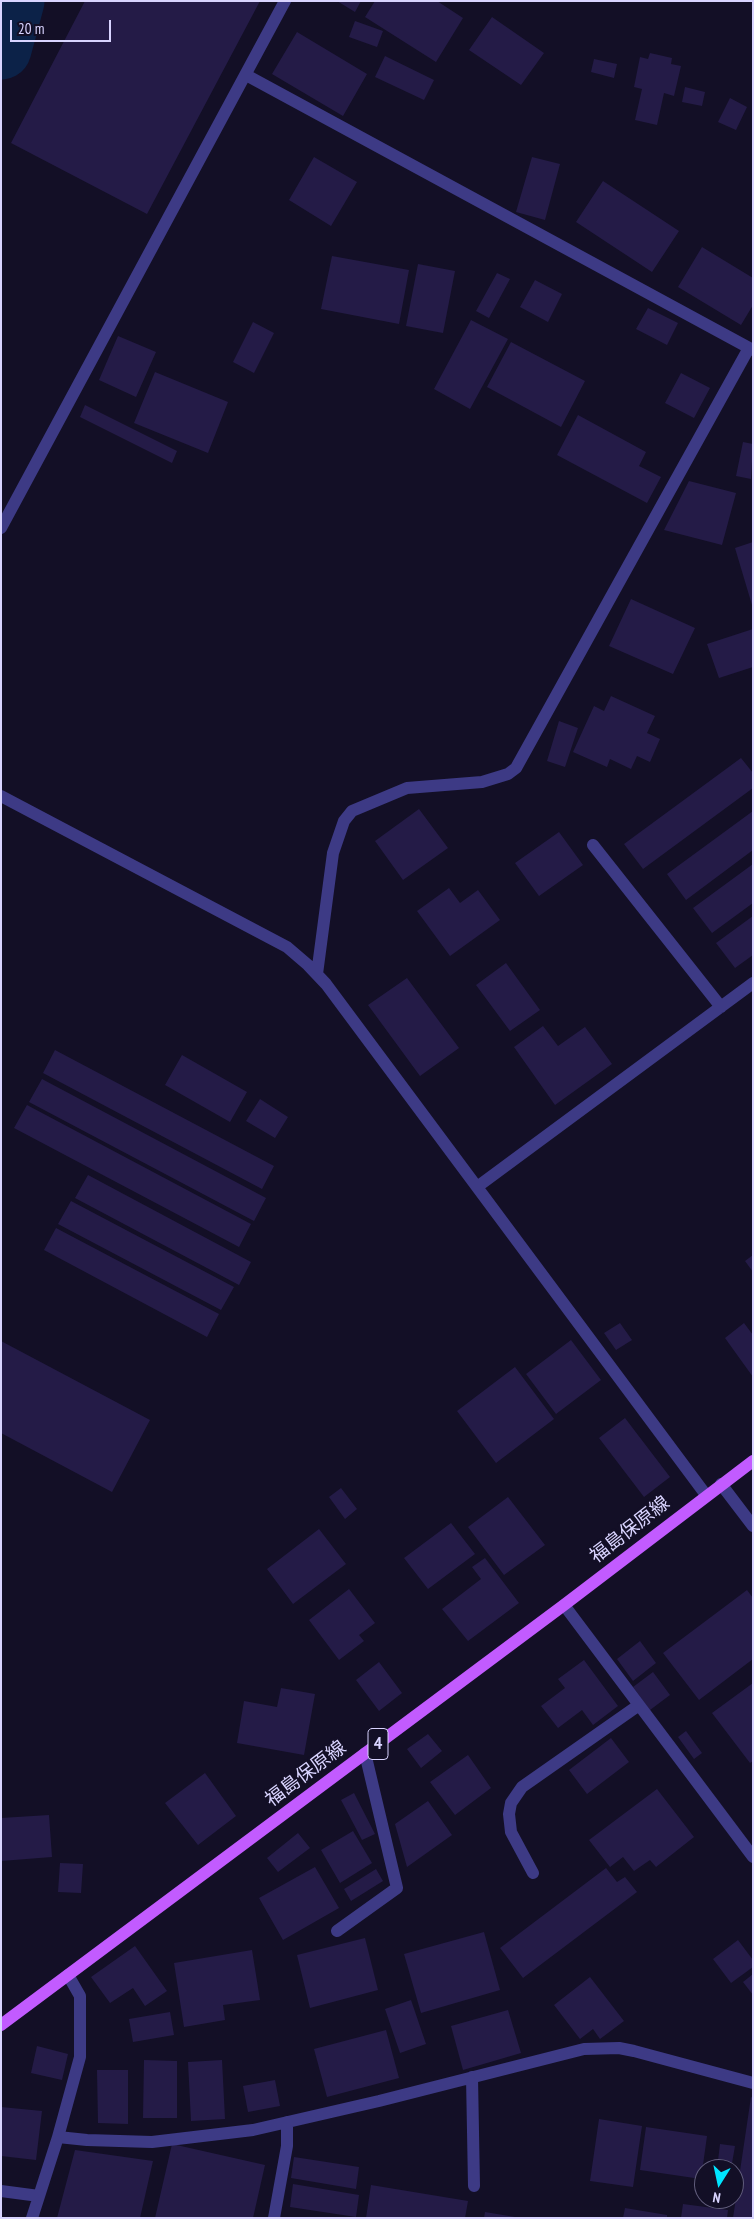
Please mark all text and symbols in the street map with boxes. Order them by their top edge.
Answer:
scale bar [12,10,114,42]
text: 20 m [18,19,44,38]
street label: 福島保原線 [586,1492,674,1568]
road number: 4 [368,1728,388,1760]
street label: 福島保原線 [261,1736,351,1812]
north arrow [694,2159,744,2209]
text: N [711,2188,722,2207]

